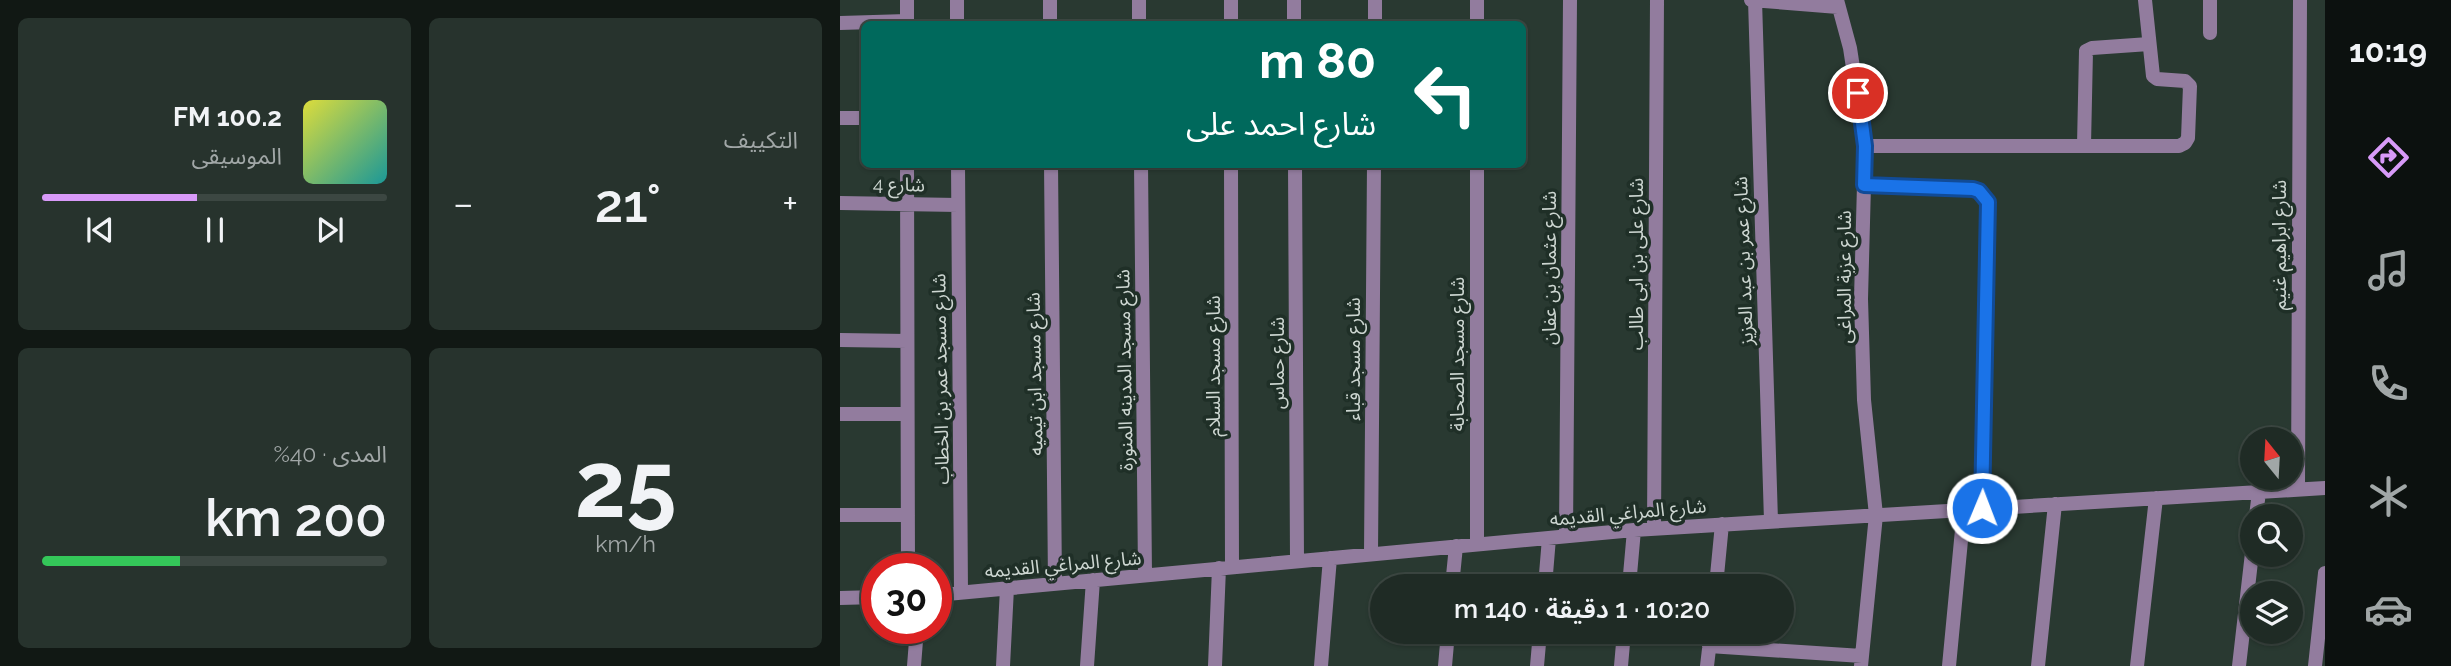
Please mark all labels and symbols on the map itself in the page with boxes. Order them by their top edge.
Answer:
pin [1828,63,1888,123]
street label: شارع 4 [873,173,925,198]
street label: شارع عمر بن عبد العزيز [1729,176,1760,347]
street label: شارع على بن ابى طالب [1625,178,1650,350]
street label: شارع ابراهيم غنيم [2268,180,2294,310]
street label: شارع عثمان بن عفان [1538,191,1563,345]
street label: شارع عزبة المراغى [1833,210,1858,344]
street label: شارع مسجد المدينه المنورة [1111,269,1140,471]
street label: شارع مسجد عمر بن الخطاب [927,273,956,485]
street label: شارع مسجد الصحابة [1446,277,1471,431]
street label: شارع مسجد ابن تيميه [1022,292,1049,456]
street label: شارع مسجد السلام [1202,295,1228,437]
street label: شارع مسجد قباء [1342,297,1367,421]
street label: شارع حماس [1266,317,1291,409]
north arrow [2240,427,2303,490]
position arrow [1945,471,2019,545]
street label: شارع المراغي القديمه [1549,494,1708,534]
street label: شارع المراغي القديمه [984,546,1143,586]
speed limit sign: 30 [861,553,952,644]

